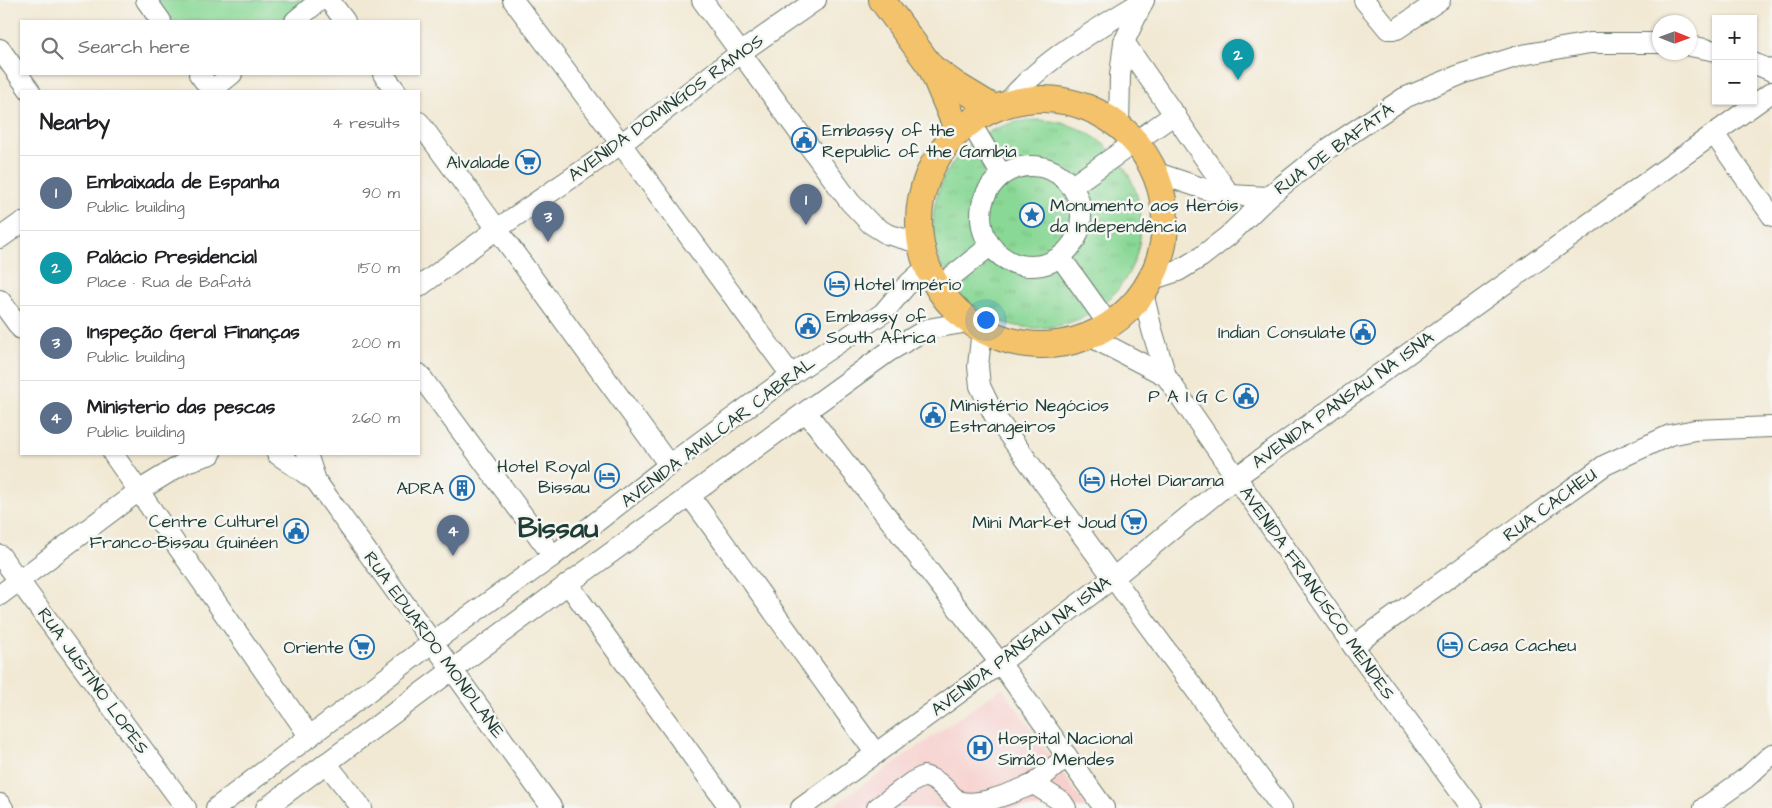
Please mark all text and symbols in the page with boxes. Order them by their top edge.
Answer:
north arrow [1652,15,1697,60]
map controls [1712,15,1757,105]
button: + [1712,15,1757,60]
search box [20,20,420,75]
street label: AVENIDA DOMINGOS RAMOS [563,28,769,188]
icon: search [38,34,66,62]
text: Search here [78,34,190,61]
pin: 2 [1222,39,1254,80]
button: − [1712,60,1757,105]
street label: RUA DE BAFATÁ [1269,97,1399,201]
text: Nearby [40,108,110,137]
text: 4 results [332,112,400,134]
place label: Embassy of the Republic of the Gambia [822,118,1017,164]
public building icon: Embassy of the Republic of the Gambia [791,127,817,153]
supermarket icon: Alvalade [515,149,541,175]
place label: Alvalade [446,150,510,175]
text: Embaixada de Espanha [87,169,279,196]
text: 1 [55,182,57,204]
text: 90 m [362,182,400,204]
pin: 1 [790,184,822,225]
place label: Monumento aos Heróis da Independência [1050,193,1239,239]
text: Public building [87,196,185,218]
pin: 3 [532,201,564,242]
place icon: Monumento aos Heróis da Independência [1019,202,1045,228]
text: Palácio Presidencial [87,244,257,271]
text: 2 [51,257,61,279]
text: 150 m [358,257,400,279]
text: Place · Rua de Bafatá [87,271,251,293]
hotel icon: Hotel Império [824,271,850,297]
place label: Hotel Império [854,272,961,297]
place label: Embassy of South Africa [826,304,936,350]
your location [973,307,999,333]
public building icon: Embassy of South Africa [795,313,821,339]
text: Inspeção Geral Finanças [87,319,300,346]
public building icon: Indian Consulate [1350,319,1376,345]
place label: Indian Consulate [1218,320,1346,345]
street label: AVENIDA PANSAU NA ISNA [1247,325,1440,475]
text: 3 [52,332,60,354]
text: 200 m [352,332,400,354]
text: Public building [87,346,185,368]
street label: AVENIDA AMILCAR CABRAL [616,350,821,514]
public building icon: P A I G C [1233,383,1259,409]
place label: P A I G C [1148,384,1228,409]
place label: Ministério Negócios Estrangeiros [950,393,1109,440]
text: Ministerio das pescas [87,394,275,421]
public building icon: Ministério Negócios Estrangeiros [920,402,946,428]
text: 4 [51,407,61,429]
text: 260 m [352,407,400,429]
text: Public building [87,421,185,443]
place label: Hotel Royal Bissau [497,454,590,500]
street label: RUA CACHEU [1498,462,1602,548]
hotel icon: Hotel Royal Bissau [594,463,620,489]
hotel icon: Hotel Diarama [1079,467,1105,493]
place label: Hotel Diarama [1110,468,1224,493]
building icon: ADRA [449,475,475,501]
place label: ADRA [396,476,444,501]
street label: AVENIDA FRANCISCO MENDES [1233,481,1401,705]
place label: Centre Culturel Franco-Bissau Guinéen [89,509,278,555]
district label: Bissau [518,509,598,548]
supermarket icon: Mini Market Joud [1121,509,1147,535]
place label: Mini Market Joud [972,510,1116,535]
pin: 4 [437,515,469,556]
public building icon: Centre Culturel Franco-Bissau Guinéen [283,518,309,544]
street label: RUA EDUARDO MONDLANE [358,547,511,744]
street label: AVENIDA PANSAU NA ISNA [926,570,1117,722]
street label: RUA JUSTINO LOPES [31,603,155,759]
hotel icon: Casa Cacheu [1437,632,1463,658]
place label: Casa Cacheu [1468,633,1576,658]
supermarket icon: Oriente [349,634,375,660]
place label: Oriente [284,635,344,660]
place label: Hospital Nacional Simão Mendes [998,726,1133,772]
hospital icon: Hospital Nacional Simão Mendes [967,735,993,761]

